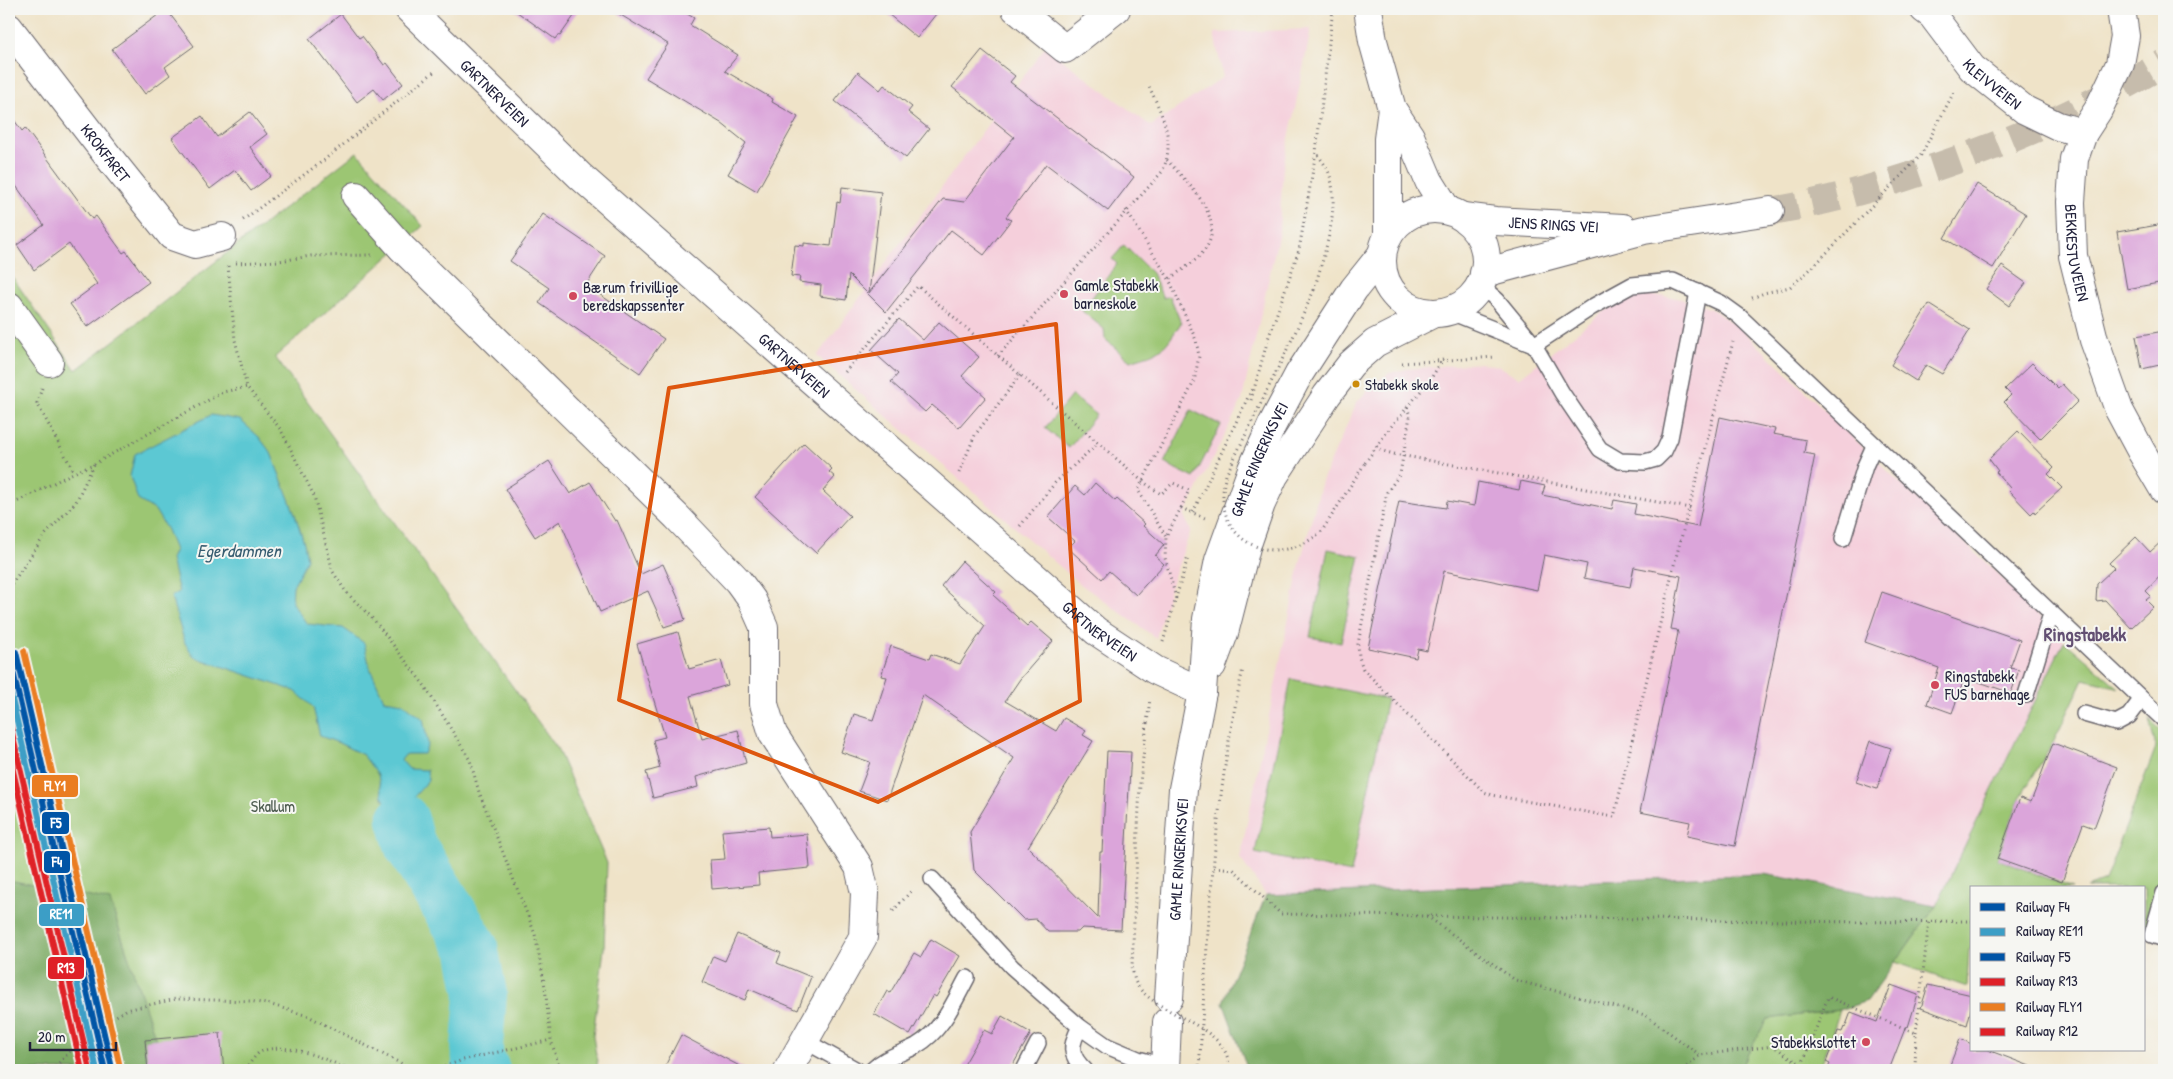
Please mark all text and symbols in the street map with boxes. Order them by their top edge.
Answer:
street label: GARTNERVEIEN [455,54,534,132]
street label: KLEIVVEIEN [1958,54,2026,114]
street label: KROKFARET [76,119,136,187]
street label: BEKKESTUVEIEN [2060,204,2095,304]
street label: JENS RINGS VEI [1508,211,1600,238]
place label: Gamle Stabekk barneskole [1074,274,1159,314]
place label: Bærum frivillige beredskapssenter [583,276,685,316]
marker: Gamle Stabekk barneskole [1058,288,1070,300]
marker: Bærum frivillige beredskapssenter [567,290,579,302]
street label: GARTNERVEIEN [754,328,835,403]
place label: Stabekk skole [1365,374,1439,395]
marker: Stabekk skole [1351,379,1361,389]
street label: GAMLE RINGERIKSVEI [1225,398,1293,520]
water label: Egerdammen [197,538,283,563]
street label: GARTNERVEIEN [1058,595,1142,666]
district label: Ringstabekk [2044,621,2126,648]
place label: Ringstabekk FUS barnehage [1944,665,2031,705]
marker: Ringstabekk FUS barnehage [1929,679,1941,691]
line badge: FLY1 [31,774,79,798]
text: FLY1 [43,776,66,795]
park label: Skallum [251,795,295,817]
street label: GAMLE RINGERIKSVEI [1163,797,1193,921]
line badge: F5 [41,811,70,835]
text: F5 [49,813,62,832]
line badge: F4 [43,850,71,874]
text: F4 [51,852,63,871]
legend [1970,886,2146,1052]
text: Railway F4 [2016,896,2070,917]
line badge: RE11 [38,903,85,927]
text: RE11 [50,904,72,923]
text: Railway RE11 [2016,920,2083,941]
text: Railway F5 [2016,946,2071,967]
line badge: R13 [47,956,85,980]
text: R13 [57,958,76,977]
text: Railway R13 [2016,970,2078,991]
text: Railway FLY1 [2016,996,2082,1017]
scale bar [30,1019,116,1051]
text: Railway R12 [2016,1020,2078,1041]
text: 20 m [38,1026,65,1047]
place label: Stabekkslottet [1771,1031,1856,1053]
marker: Stabekkslottet [1860,1036,1872,1048]

